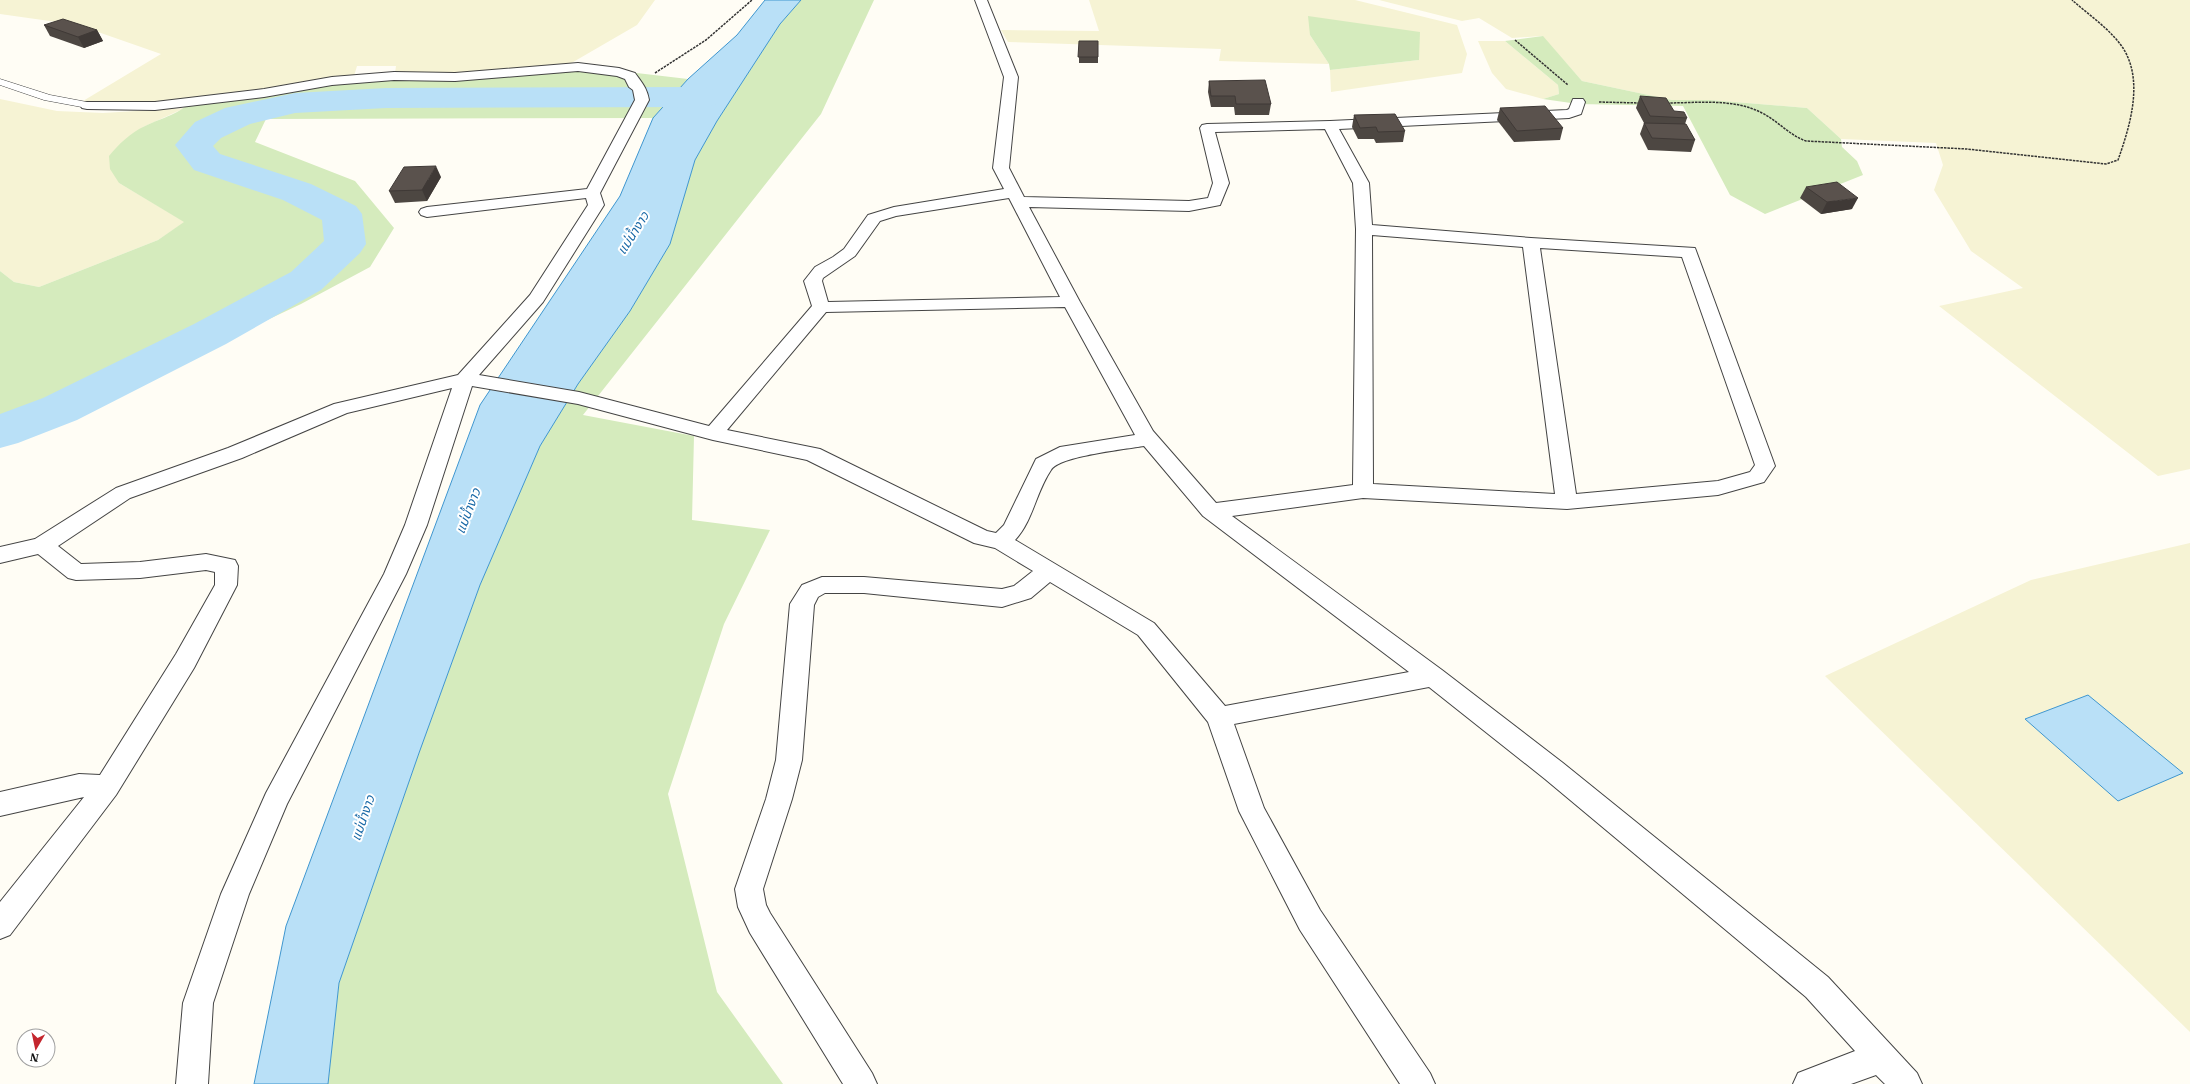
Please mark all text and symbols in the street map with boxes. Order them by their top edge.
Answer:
water label: แม่น้ำงาว [612,207,653,258]
water label: แม่น้ำงาว [451,485,485,536]
water label: แม่น้ำงาว [346,792,379,843]
north arrow [16,1028,56,1068]
text: N [29,1050,40,1065]

